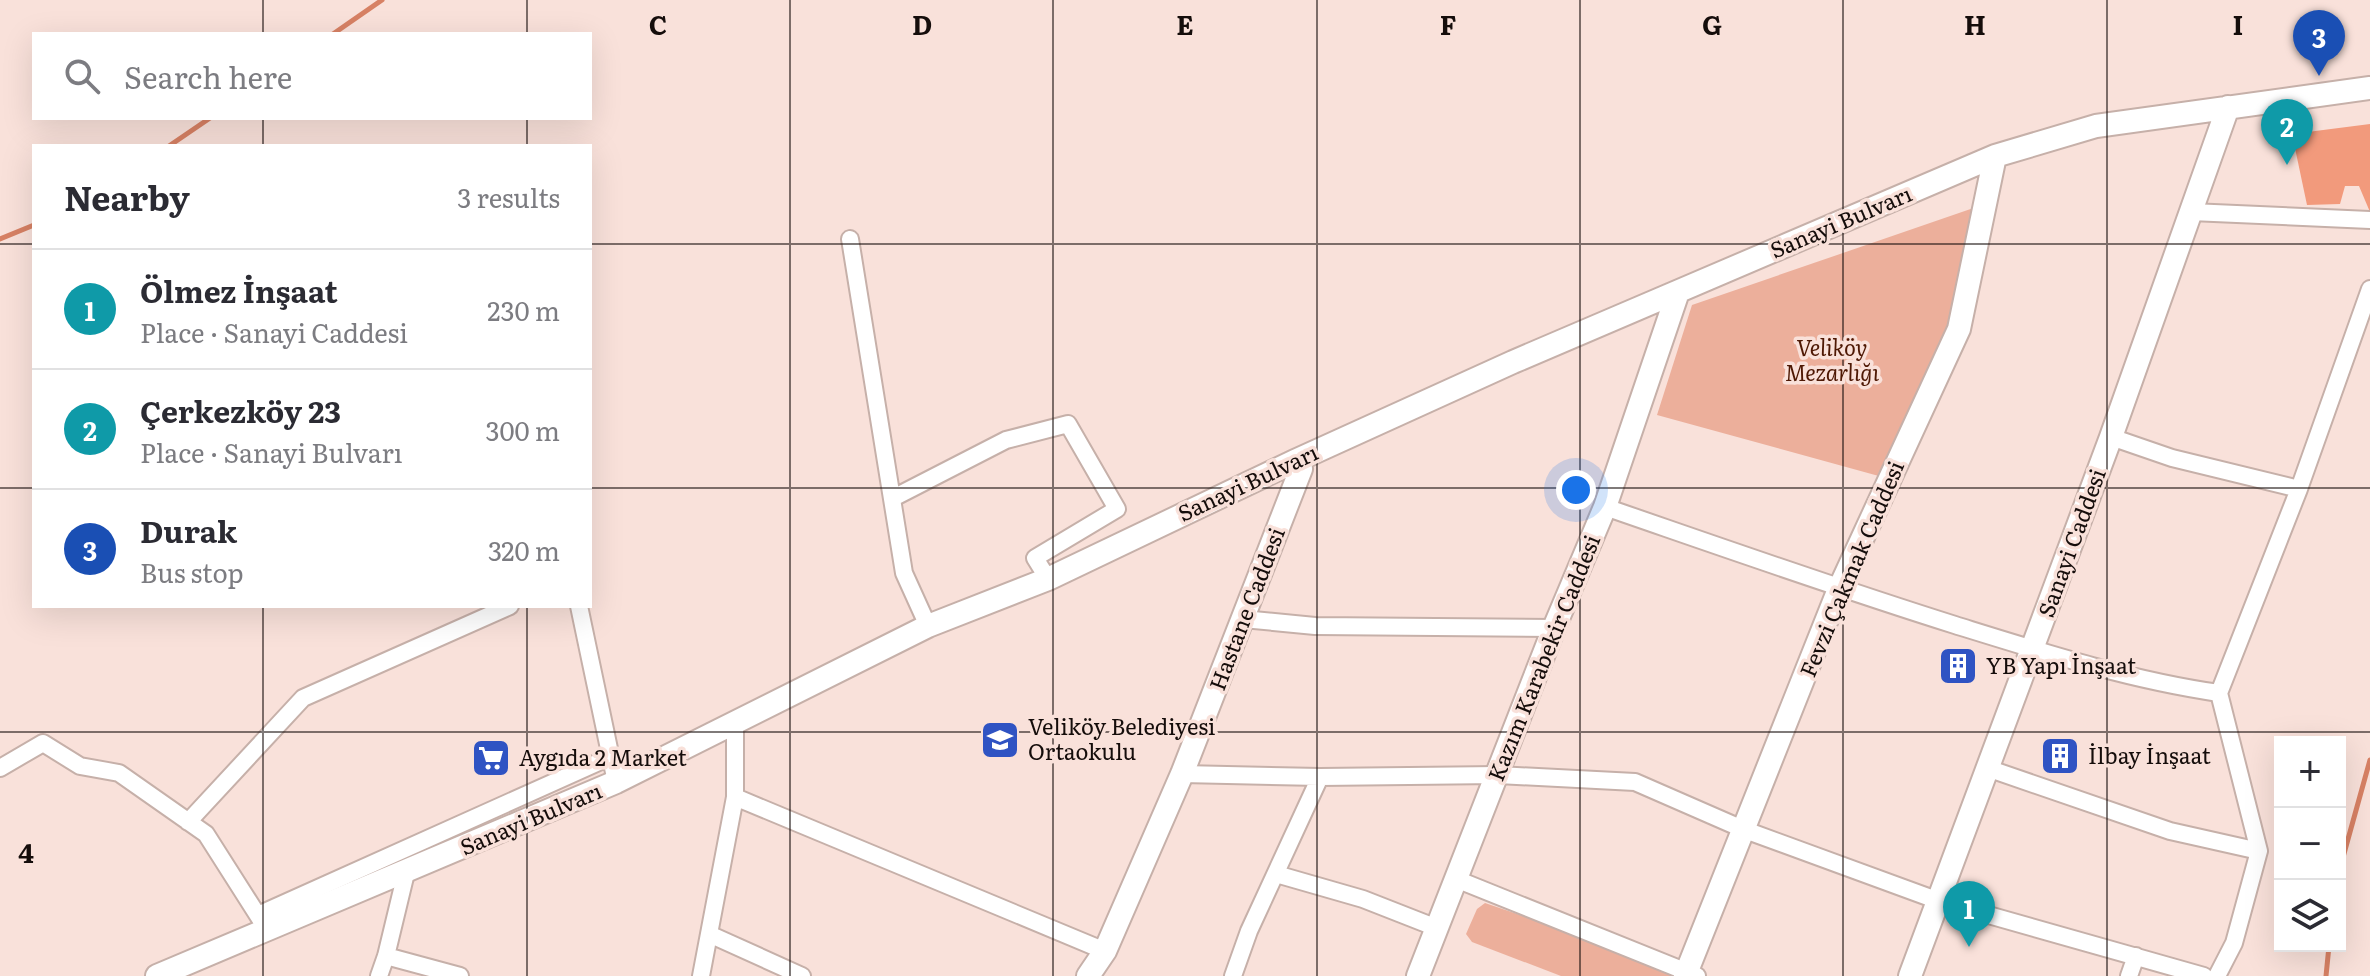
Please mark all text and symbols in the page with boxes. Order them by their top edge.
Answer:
text: C [649,4,667,43]
text: D [912,4,932,43]
text: E [1176,4,1194,43]
text: F [1440,4,1456,43]
text: G [1702,4,1722,43]
text: H [1964,4,1986,43]
text: I [2233,4,2243,43]
pin: 3 [2293,10,2345,76]
search box [32,32,592,120]
icon: search [60,54,104,98]
text: Search here [124,54,292,98]
pin: 2 [2261,99,2313,165]
text: Nearby [64,171,190,221]
street label: Sanayi Bulvarı [1764,176,1917,265]
text: 3 results [457,177,560,216]
text: Ölmez İnşaat [140,268,338,312]
text: 1 [85,290,95,329]
text: 230 m [487,290,560,329]
text: Place · Sanayi Caddesi [140,312,408,351]
park label: Veliköy Mezarlığı [1785,330,1879,388]
text: Çerkezköy 23 [140,388,341,432]
text: 2 [83,410,97,449]
text: 300 m [485,410,560,449]
text: Place · Sanayi Bulvarı [140,432,403,471]
street label: Sanayi Bulvarı [1172,435,1323,529]
street label: Fevzi Çakmak Caddesi [1790,455,1911,682]
street label: Sanayi Caddesi [2028,464,2113,621]
your location [1556,470,1596,510]
text: Durak [140,508,237,552]
street label: Hastane Caddesi [1199,522,1292,695]
street label: Kazım Karabekir Caddesi [1478,529,1607,786]
text: 3 [83,530,97,569]
text: 320 m [488,530,560,569]
text: Bus stop [140,552,243,591]
building icon: YB Yapı İnşaat [1937,645,1979,687]
place label: YB Yapı İnşaat [1986,648,2136,681]
place label: Veliköy Belediyesi Ortaokulu [1028,709,1215,767]
school or university icon: Veliköy Belediyesi Ortaokulu [979,719,1021,761]
building icon: İlbay İnşaat [2039,735,2081,777]
map controls [2274,736,2346,952]
button: + [2274,736,2346,808]
supermarket icon: Aygıda 2 Market [470,737,512,779]
place label: İlbay İnşaat [2088,738,2211,771]
place label: Aygıda 2 Market [519,740,687,773]
street label: Sanayi Bulvarı [454,773,607,862]
button: − [2274,808,2346,880]
text: 4 [18,832,34,871]
button: layers [2274,880,2346,952]
pin: 1 [1943,881,1995,947]

